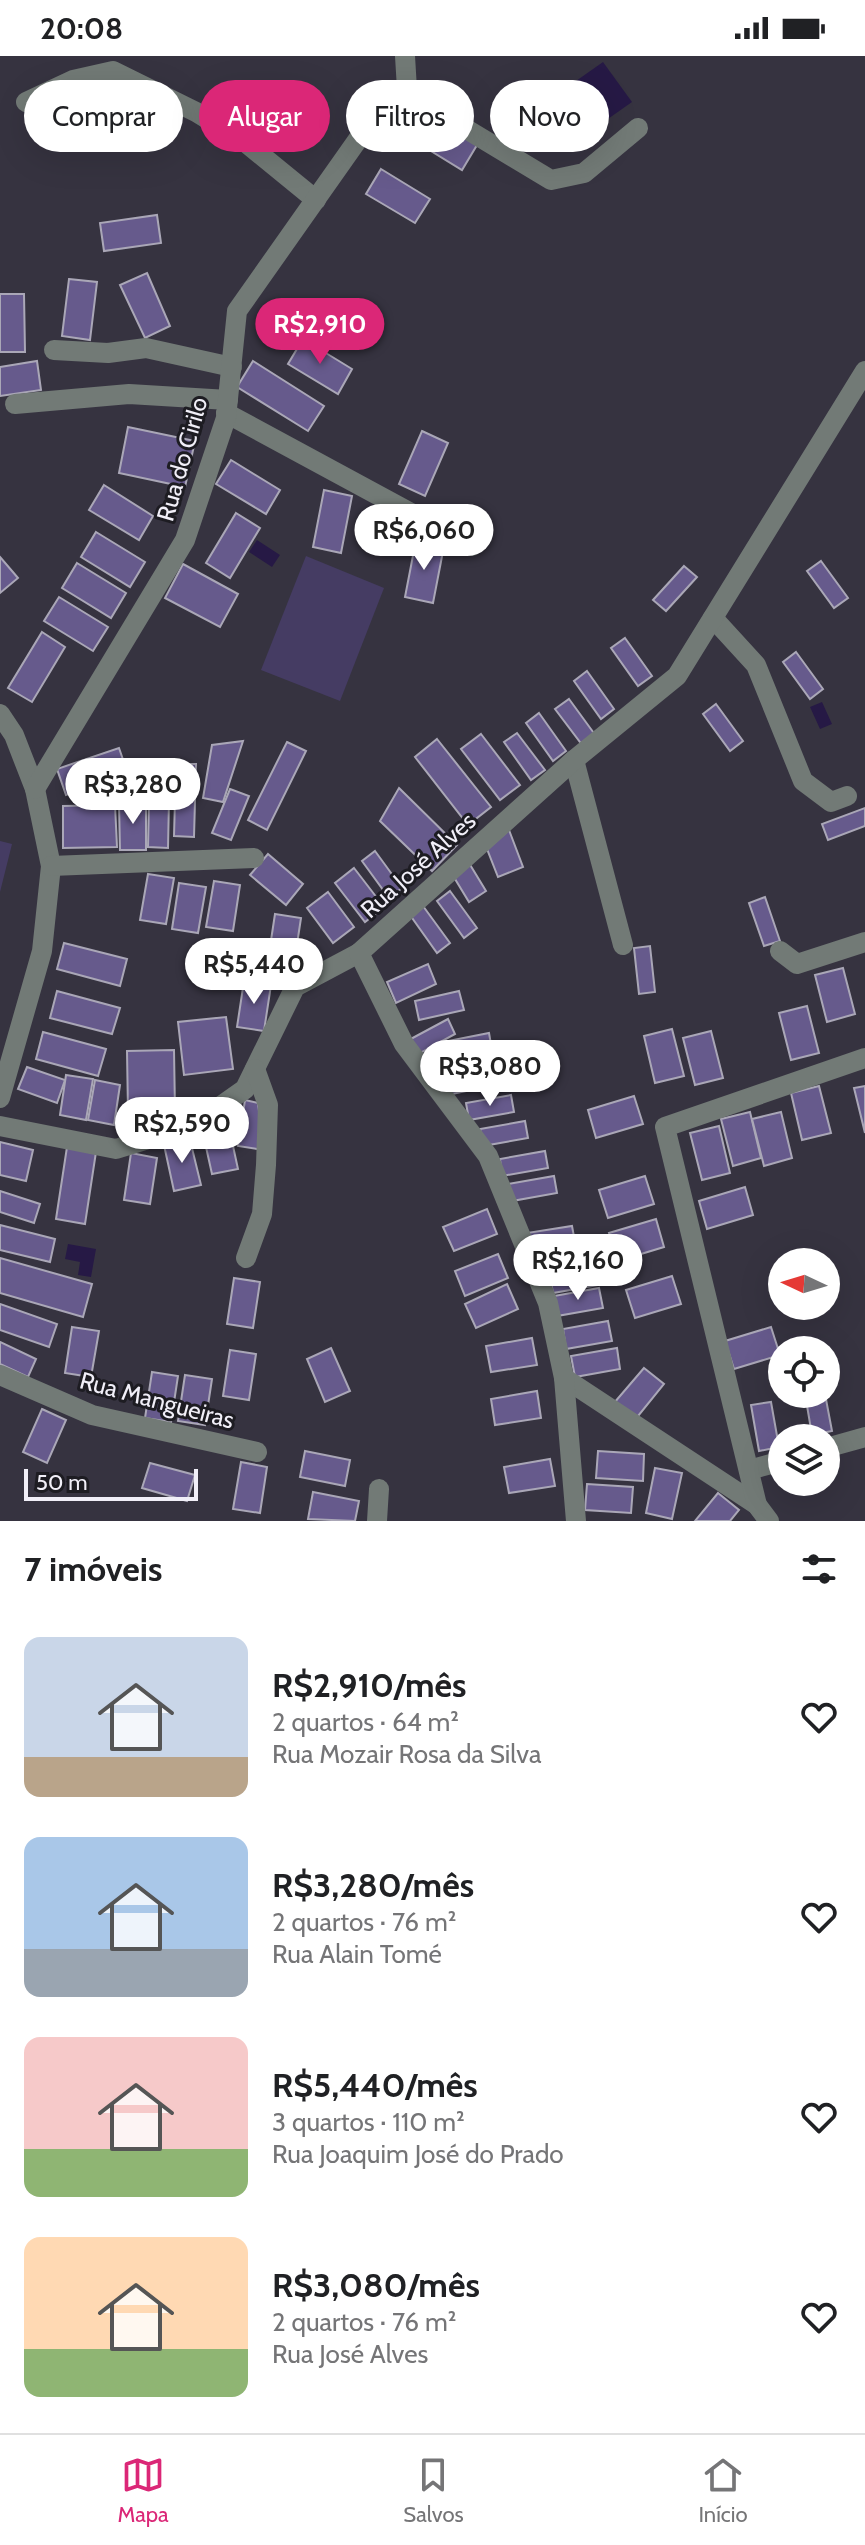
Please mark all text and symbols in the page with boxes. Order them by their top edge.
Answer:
text: 20:08 [40,10,123,47]
chip: Comprar [24,80,183,152]
chip: Alugar [199,80,330,152]
chip: Filtros [346,80,474,152]
chip: Novo [490,80,609,152]
pin: R$2,910 [246,298,394,366]
text: R$2,910 [273,308,367,340]
street label: Rua do Cirilo [150,394,214,524]
pin: R$6,060 [350,504,498,572]
text: R$6,060 [372,514,476,546]
pin: R$3,280 [59,758,207,826]
text: R$3,280 [83,768,183,800]
street label: Rua José Alves [355,806,481,924]
pin: R$5,440 [180,938,328,1006]
text: R$5,440 [203,948,305,980]
pin: R$3,080 [416,1040,564,1108]
text: R$3,080 [438,1050,542,1082]
pin: R$2,590 [108,1097,256,1165]
text: R$2,590 [133,1107,231,1139]
pin: R$2,160 [504,1234,652,1302]
text: R$2,160 [531,1244,625,1276]
north arrow [768,1248,840,1320]
map controls [768,1248,840,1496]
button: locate [768,1336,840,1408]
street label: Rua Mangueiras [77,1365,237,1435]
button: layers [768,1424,840,1496]
scale bar [24,1465,198,1501]
text: 50 m [36,1469,88,1496]
icon: filters [797,1547,841,1591]
text: 7 imóveis [24,1548,162,1590]
text: R$2,910/mês [272,1664,466,1706]
icon: home [88,1669,184,1765]
icon: heart [797,1695,841,1739]
text: 2 quartos · 64 m² [272,1706,459,1738]
text: Rua Mozair Rosa da Silva [272,1738,541,1770]
text: R$3,280/mês [272,1864,474,1906]
icon: home [88,1869,184,1965]
icon: heart [797,1895,841,1939]
text: 2 quartos · 76 m² [272,1906,456,1938]
text: Rua Alain Tomé [272,1938,442,1970]
text: R$5,440/mês [272,2064,478,2106]
icon: home [88,2069,184,2165]
icon: heart [797,2095,841,2139]
text: 3 quartos · 110 m² [272,2106,465,2138]
text: Rua Joaquim José do Prado [272,2138,564,2170]
text: R$3,080/mês [272,2264,480,2306]
icon: home [88,2269,184,2365]
icon: heart [797,2295,841,2339]
text: 2 quartos · 76 m² [272,2306,456,2338]
text: Rua José Alves [272,2338,428,2370]
tab: Mapa [117,2453,169,2528]
tab: Salvos [403,2453,464,2528]
tab: Início [698,2453,748,2528]

